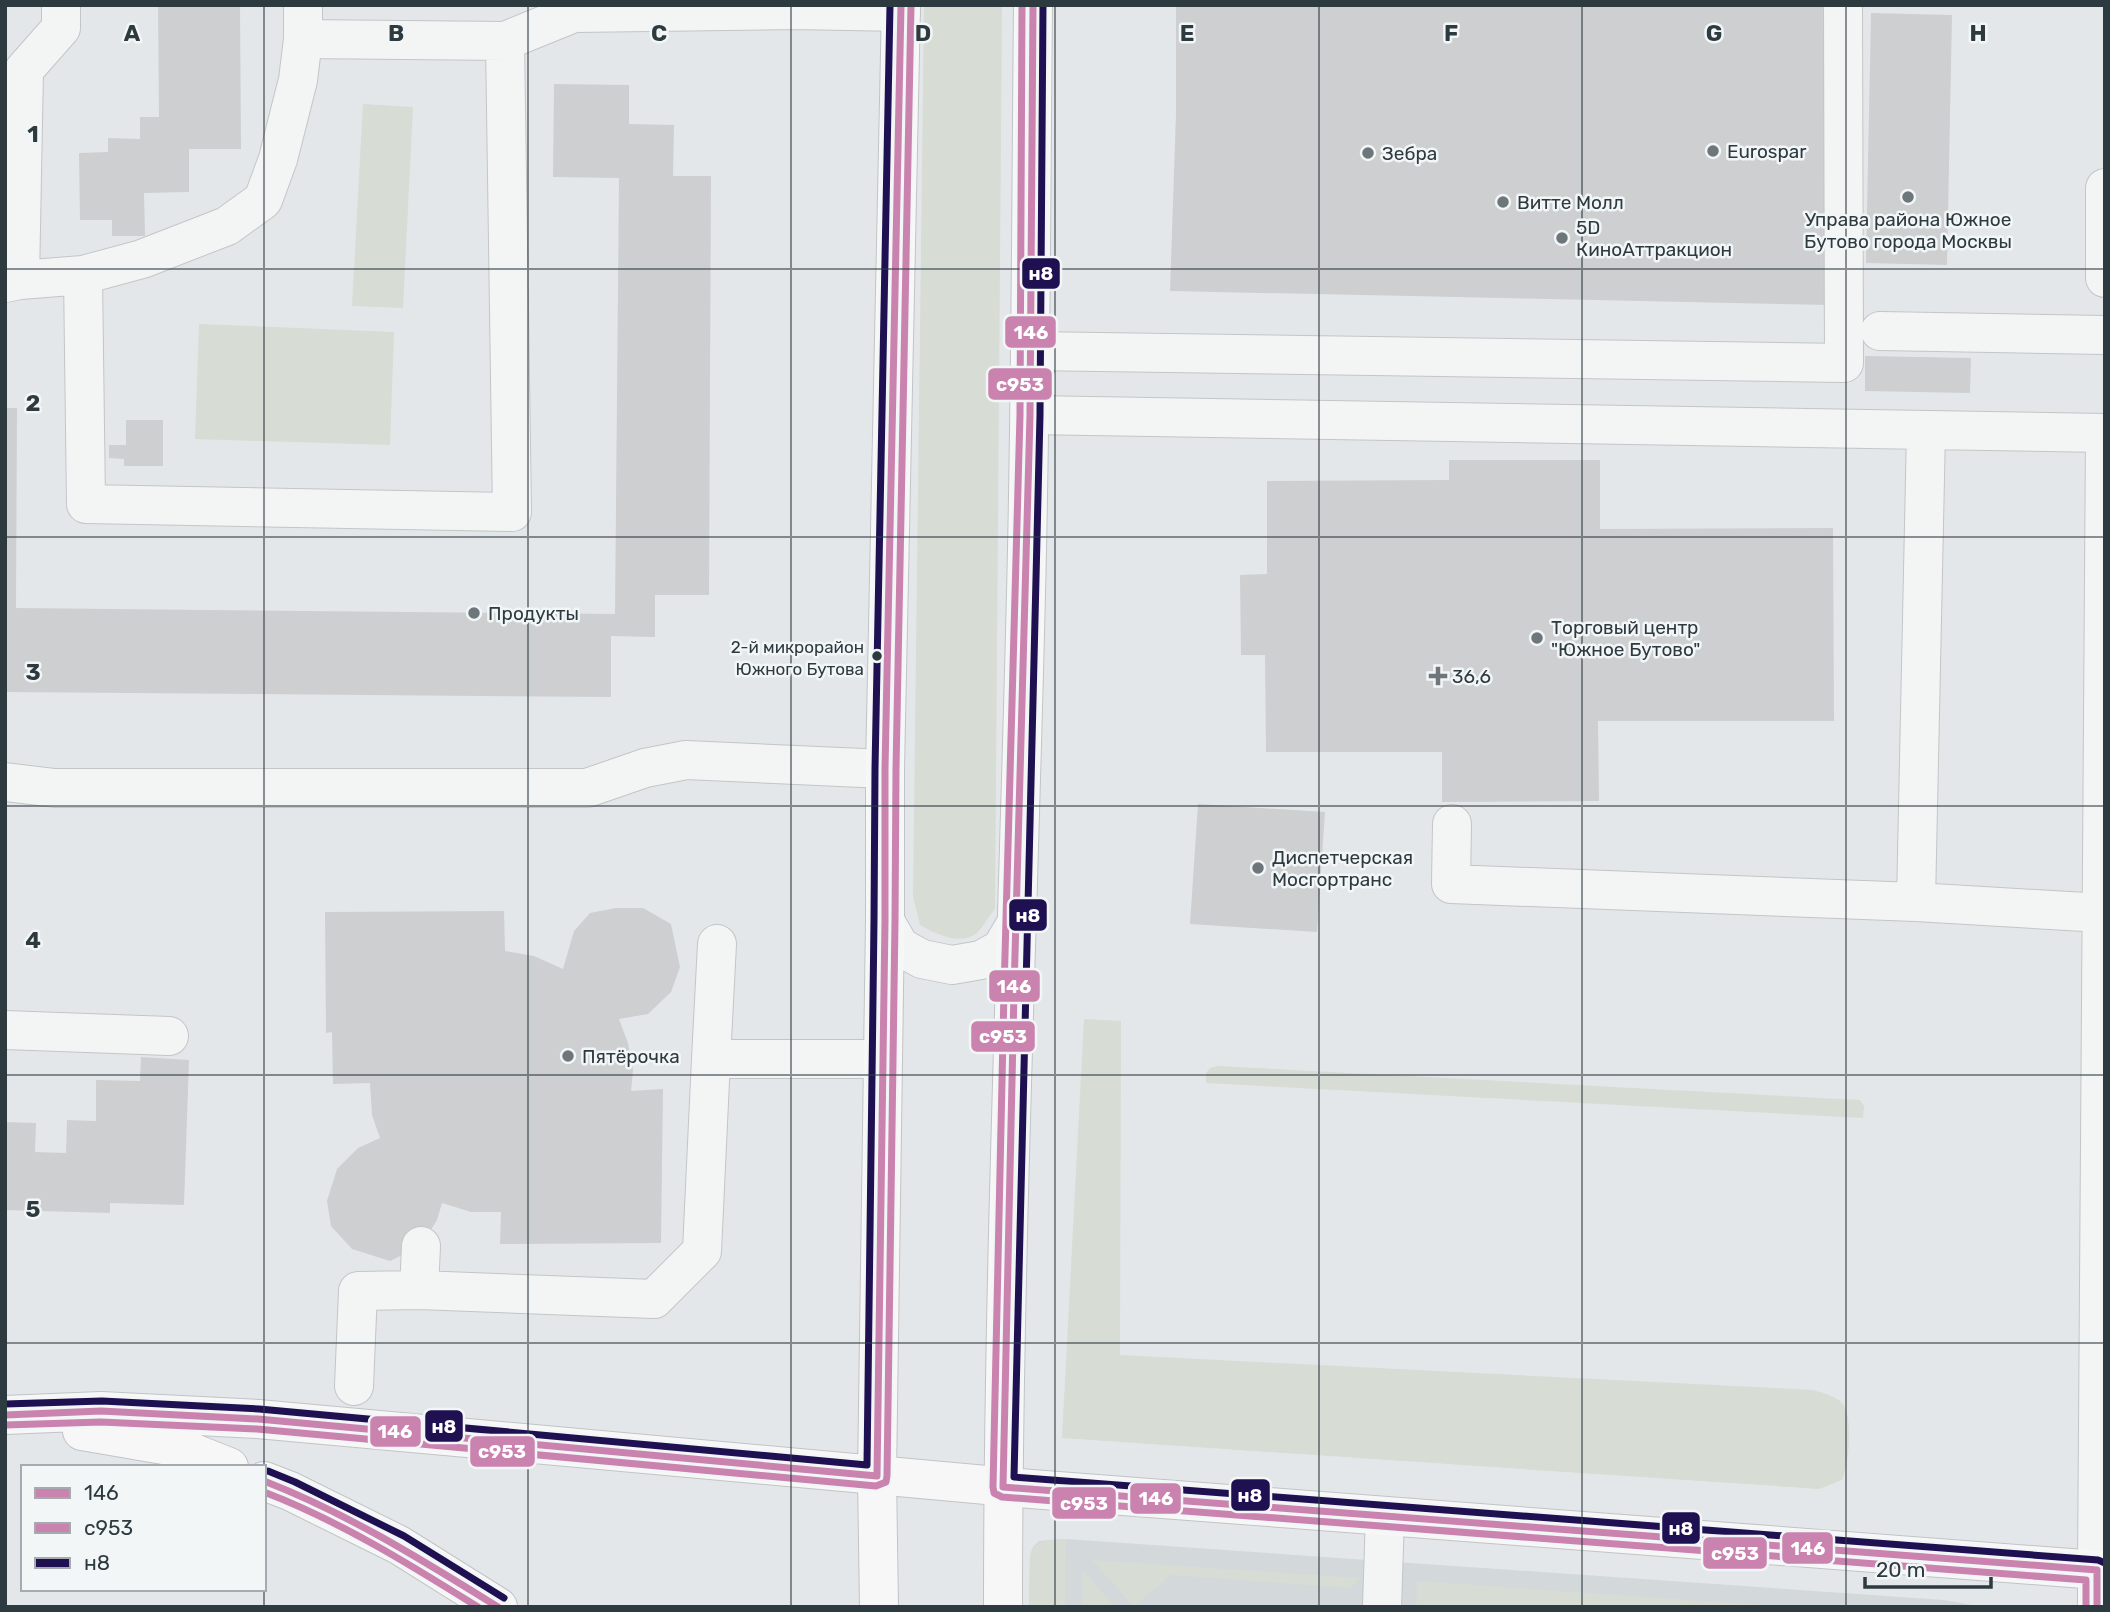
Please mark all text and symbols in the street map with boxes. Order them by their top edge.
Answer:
text: A [124,19,141,47]
text: B [388,19,404,47]
text: C [651,19,667,47]
text: D [915,19,931,47]
text: E [1180,19,1194,47]
text: F [1444,19,1458,47]
text: G [1706,19,1722,47]
text: H [1969,19,1987,47]
text: 1 [27,120,39,148]
place label: Eurospar [1727,140,1807,163]
place label: Зебра [1382,142,1437,165]
marker: Eurospar [1705,143,1721,159]
marker: Зебра [1360,145,1376,161]
marker: Управа района Южное Бутово города Москвы [1900,189,1916,205]
place label: Витте Молл [1517,191,1624,214]
marker: Витте Молл [1495,194,1511,210]
place label: Управа района Южное Бутово города Москвы [1804,208,2012,253]
place label: 5D КиноАттракцион [1576,216,1732,261]
marker: 5D КиноАттракцион [1554,230,1570,246]
line badge: н8 [1021,257,1061,290]
text: н8 [1029,262,1054,285]
line badge: 146 [1004,315,1057,349]
text: 146 [1014,321,1048,344]
line badge: с953 [987,367,1053,401]
text: с953 [996,373,1044,396]
text: 2 [26,389,40,417]
place label: Продукты [488,602,579,625]
marker: Продукты [466,605,482,621]
place label: Торговый центр "Южное Бутово" [1551,616,1700,661]
marker: Торговый центр "Южное Бутово" [1529,630,1545,646]
place label: 2-й микрорайон Южного Бутова [731,637,864,679]
marker: 2-й микрорайон Южного Бутова [870,649,884,663]
text: 3 [25,658,41,686]
place label: 36,6 [1452,665,1491,688]
marker: 36,6 [1430,668,1446,684]
place label: Диспетчерская Мосгортранс [1272,846,1413,891]
marker: Диспетчерская Мосгортранс [1250,860,1266,876]
line badge: н8 [1008,898,1048,932]
text: н8 [1016,904,1041,927]
text: 4 [25,926,41,954]
line badge: 146 [988,969,1041,1003]
text: 146 [997,975,1031,998]
line badge: с953 [970,1020,1036,1053]
text: с953 [979,1025,1027,1048]
place label: Пятёрочка [582,1045,680,1068]
marker: Пятёрочка [560,1048,576,1064]
text: 5 [26,1195,41,1223]
line badge: н8 [424,1409,464,1443]
line badge: 146 [369,1415,422,1448]
text: н8 [432,1415,457,1438]
text: 146 [378,1420,412,1443]
line badge: с953 [469,1435,536,1468]
text: с953 [478,1440,526,1463]
legend [21,1465,266,1591]
line badge: н8 [1230,1478,1271,1512]
text: 146 [84,1480,119,1505]
line badge: 146 [1129,1482,1182,1515]
text: н8 [1238,1484,1263,1507]
line badge: с953 [1051,1486,1117,1520]
text: 146 [1139,1487,1173,1510]
text: с953 [1060,1492,1108,1515]
line badge: н8 [1661,1511,1701,1545]
text: с953 [84,1515,133,1540]
text: н8 [1669,1517,1694,1540]
line badge: 146 [1781,1531,1834,1565]
line badge: с953 [1702,1536,1768,1570]
text: 146 [1791,1537,1825,1560]
text: с953 [1711,1542,1759,1565]
scale bar [1865,1546,1991,1590]
text: н8 [84,1550,110,1575]
text: 20 m [1876,1557,1925,1582]

